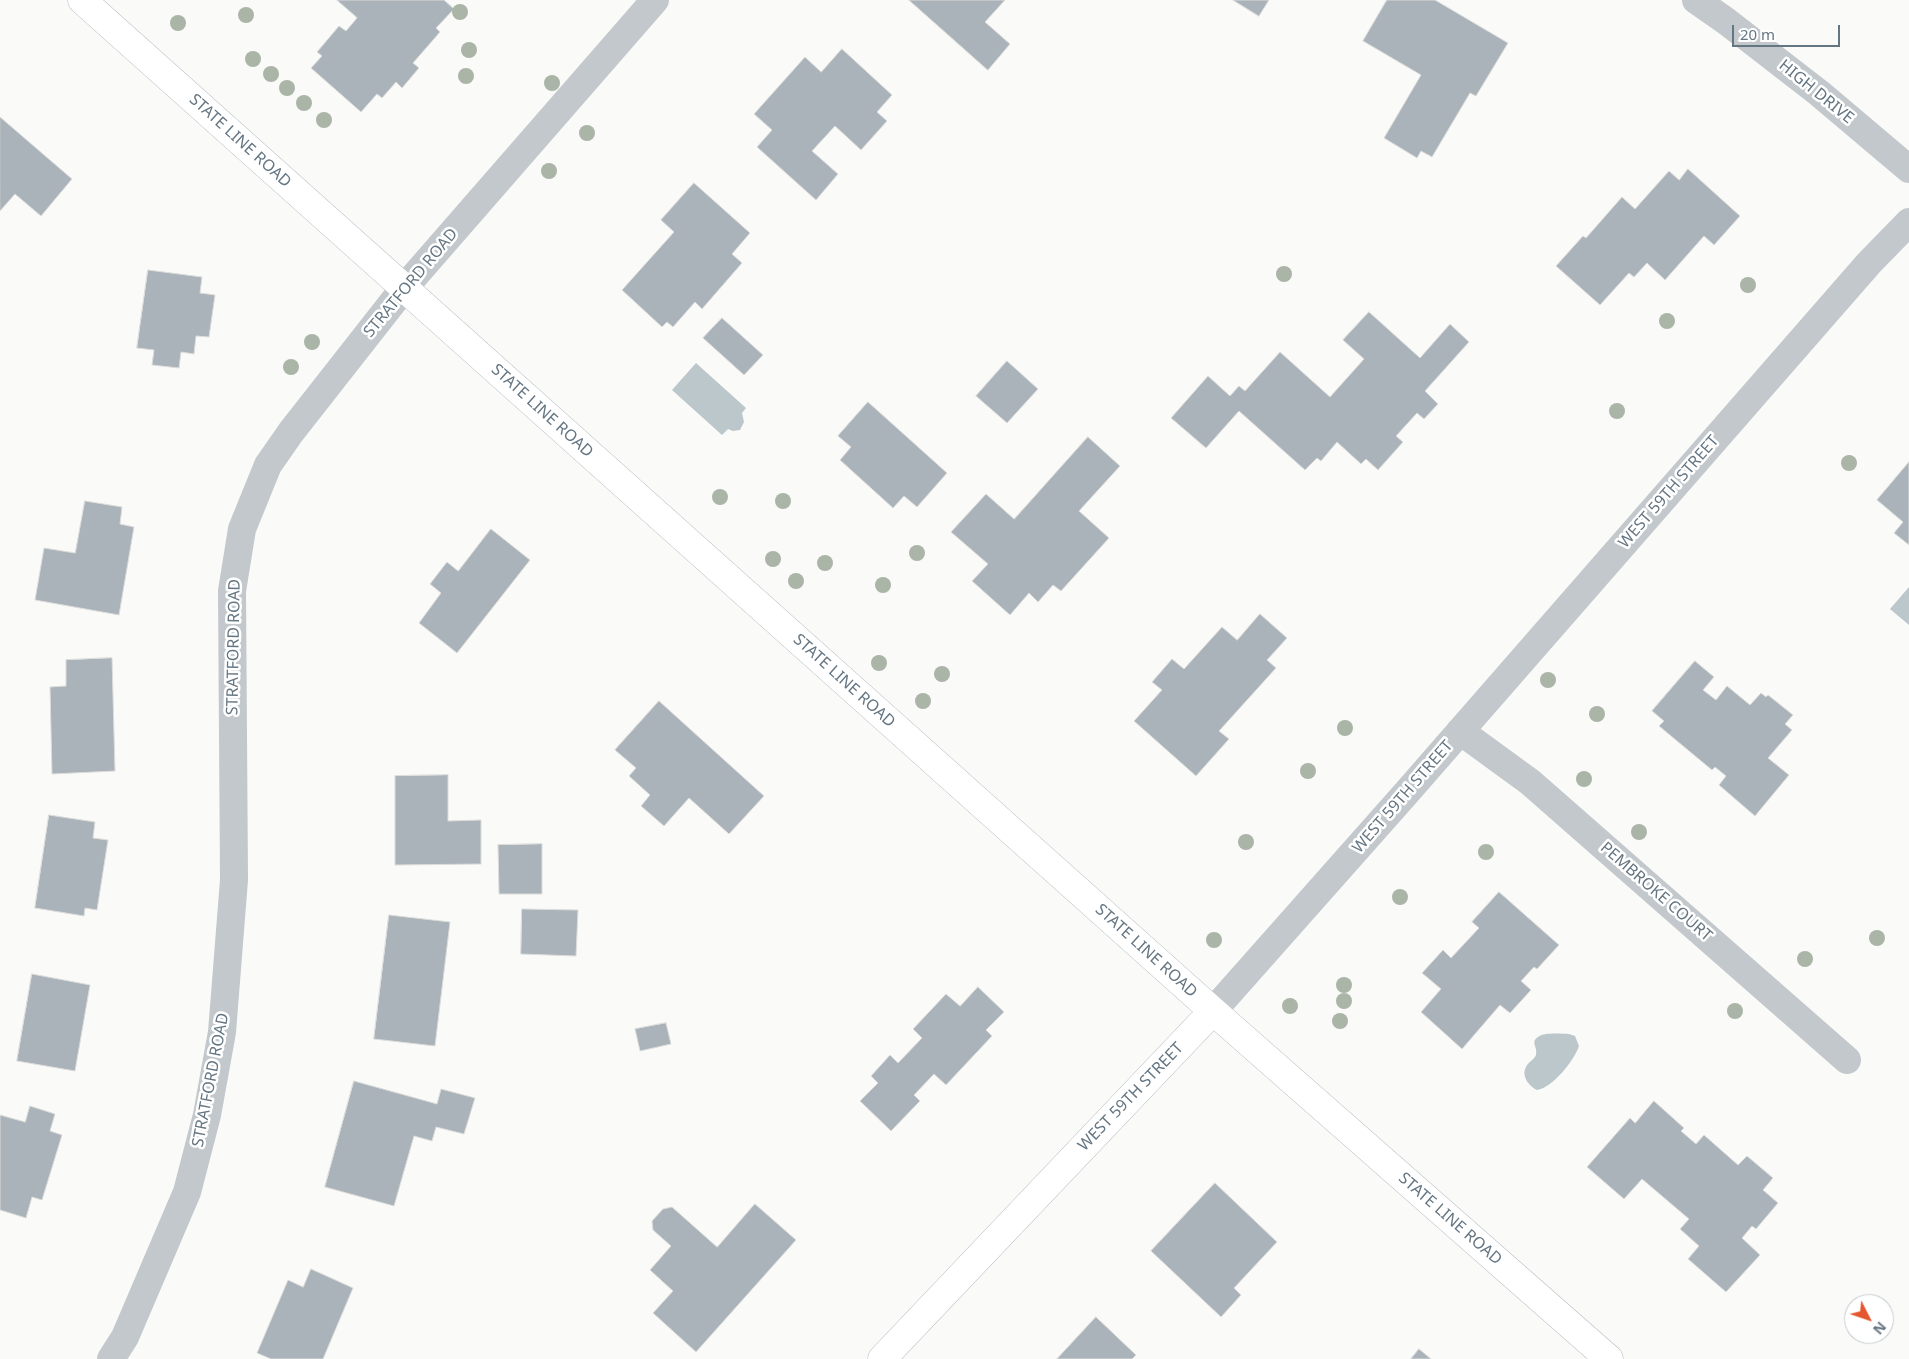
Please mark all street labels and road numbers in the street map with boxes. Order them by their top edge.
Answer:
street label: HIGH DRIVE [1775,56,1857,128]
street label: STATE LINE ROAD [185,90,295,192]
street label: STRATFORD ROAD [360,225,462,341]
street label: STATE LINE ROAD [487,360,597,462]
street label: WEST 59TH STREET [1615,432,1723,552]
street label: STRATFORD ROAD [223,579,245,715]
street label: STATE LINE ROAD [789,630,899,732]
street label: WEST 59TH STREET [1349,737,1457,857]
street label: PEMBROKE COURT [1596,838,1716,946]
street label: STATE LINE ROAD [1091,900,1201,1002]
street label: STRATFORD ROAD [189,1011,233,1149]
street label: WEST 59TH STREET [1074,1039,1188,1155]
street label: STATE LINE ROAD [1394,1169,1506,1269]

